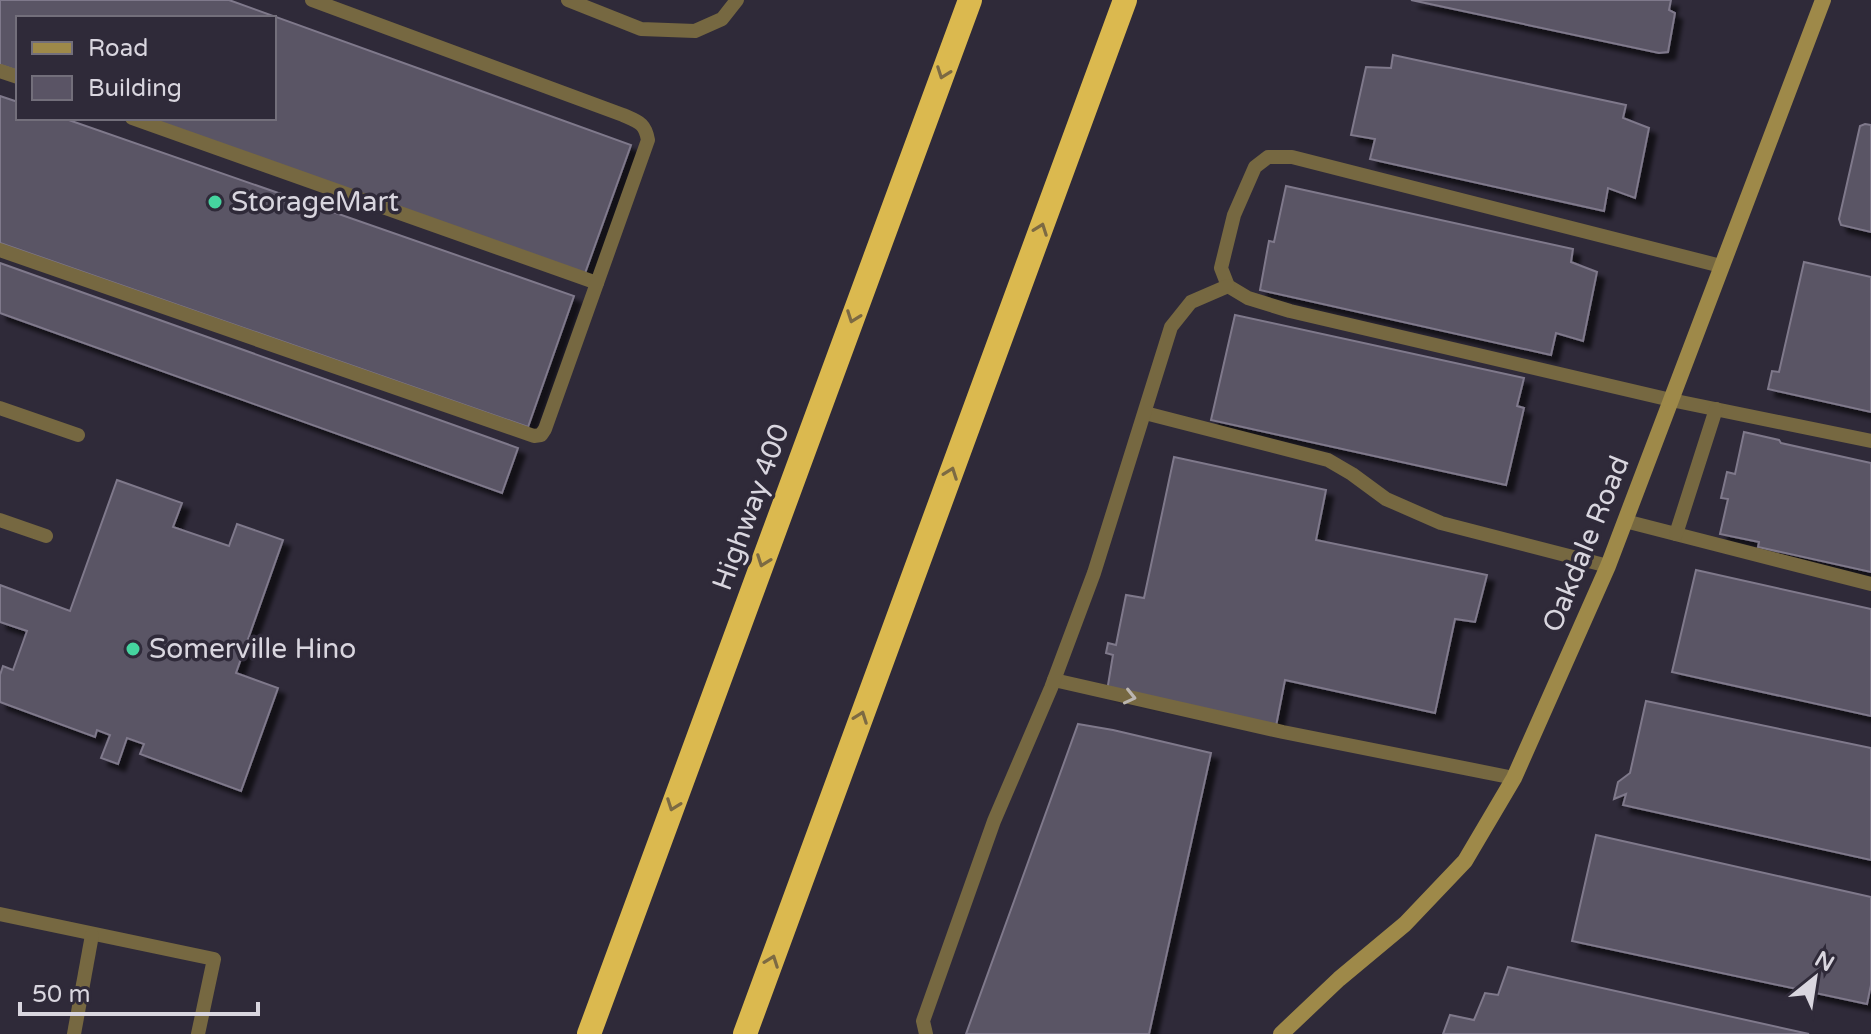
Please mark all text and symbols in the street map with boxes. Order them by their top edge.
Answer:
legend [16,16,276,120]
text: Road [88,34,148,63]
one-way arrow [936,65,953,79]
text: Building [88,74,182,103]
place label: StorageMart [231,185,399,219]
marker: StorageMart [206,193,224,211]
one-way arrow [1031,223,1048,237]
one-way arrow [846,309,863,323]
street label: Highway 400 [705,419,797,595]
street label: Oakdale Road [1535,451,1637,637]
one-way arrow [941,467,958,481]
one-way arrow [756,553,773,567]
place label: Somerville Hino [149,632,356,666]
marker: Somerville Hino [124,640,142,658]
one-way arrow [1123,688,1137,705]
one-way arrow [851,711,868,725]
one-way arrow [666,797,683,811]
north arrow [1775,938,1855,1018]
text: N [1810,946,1839,977]
one-way arrow [762,955,778,969]
scale bar [20,966,258,1016]
text: 50 m [32,980,90,1009]

